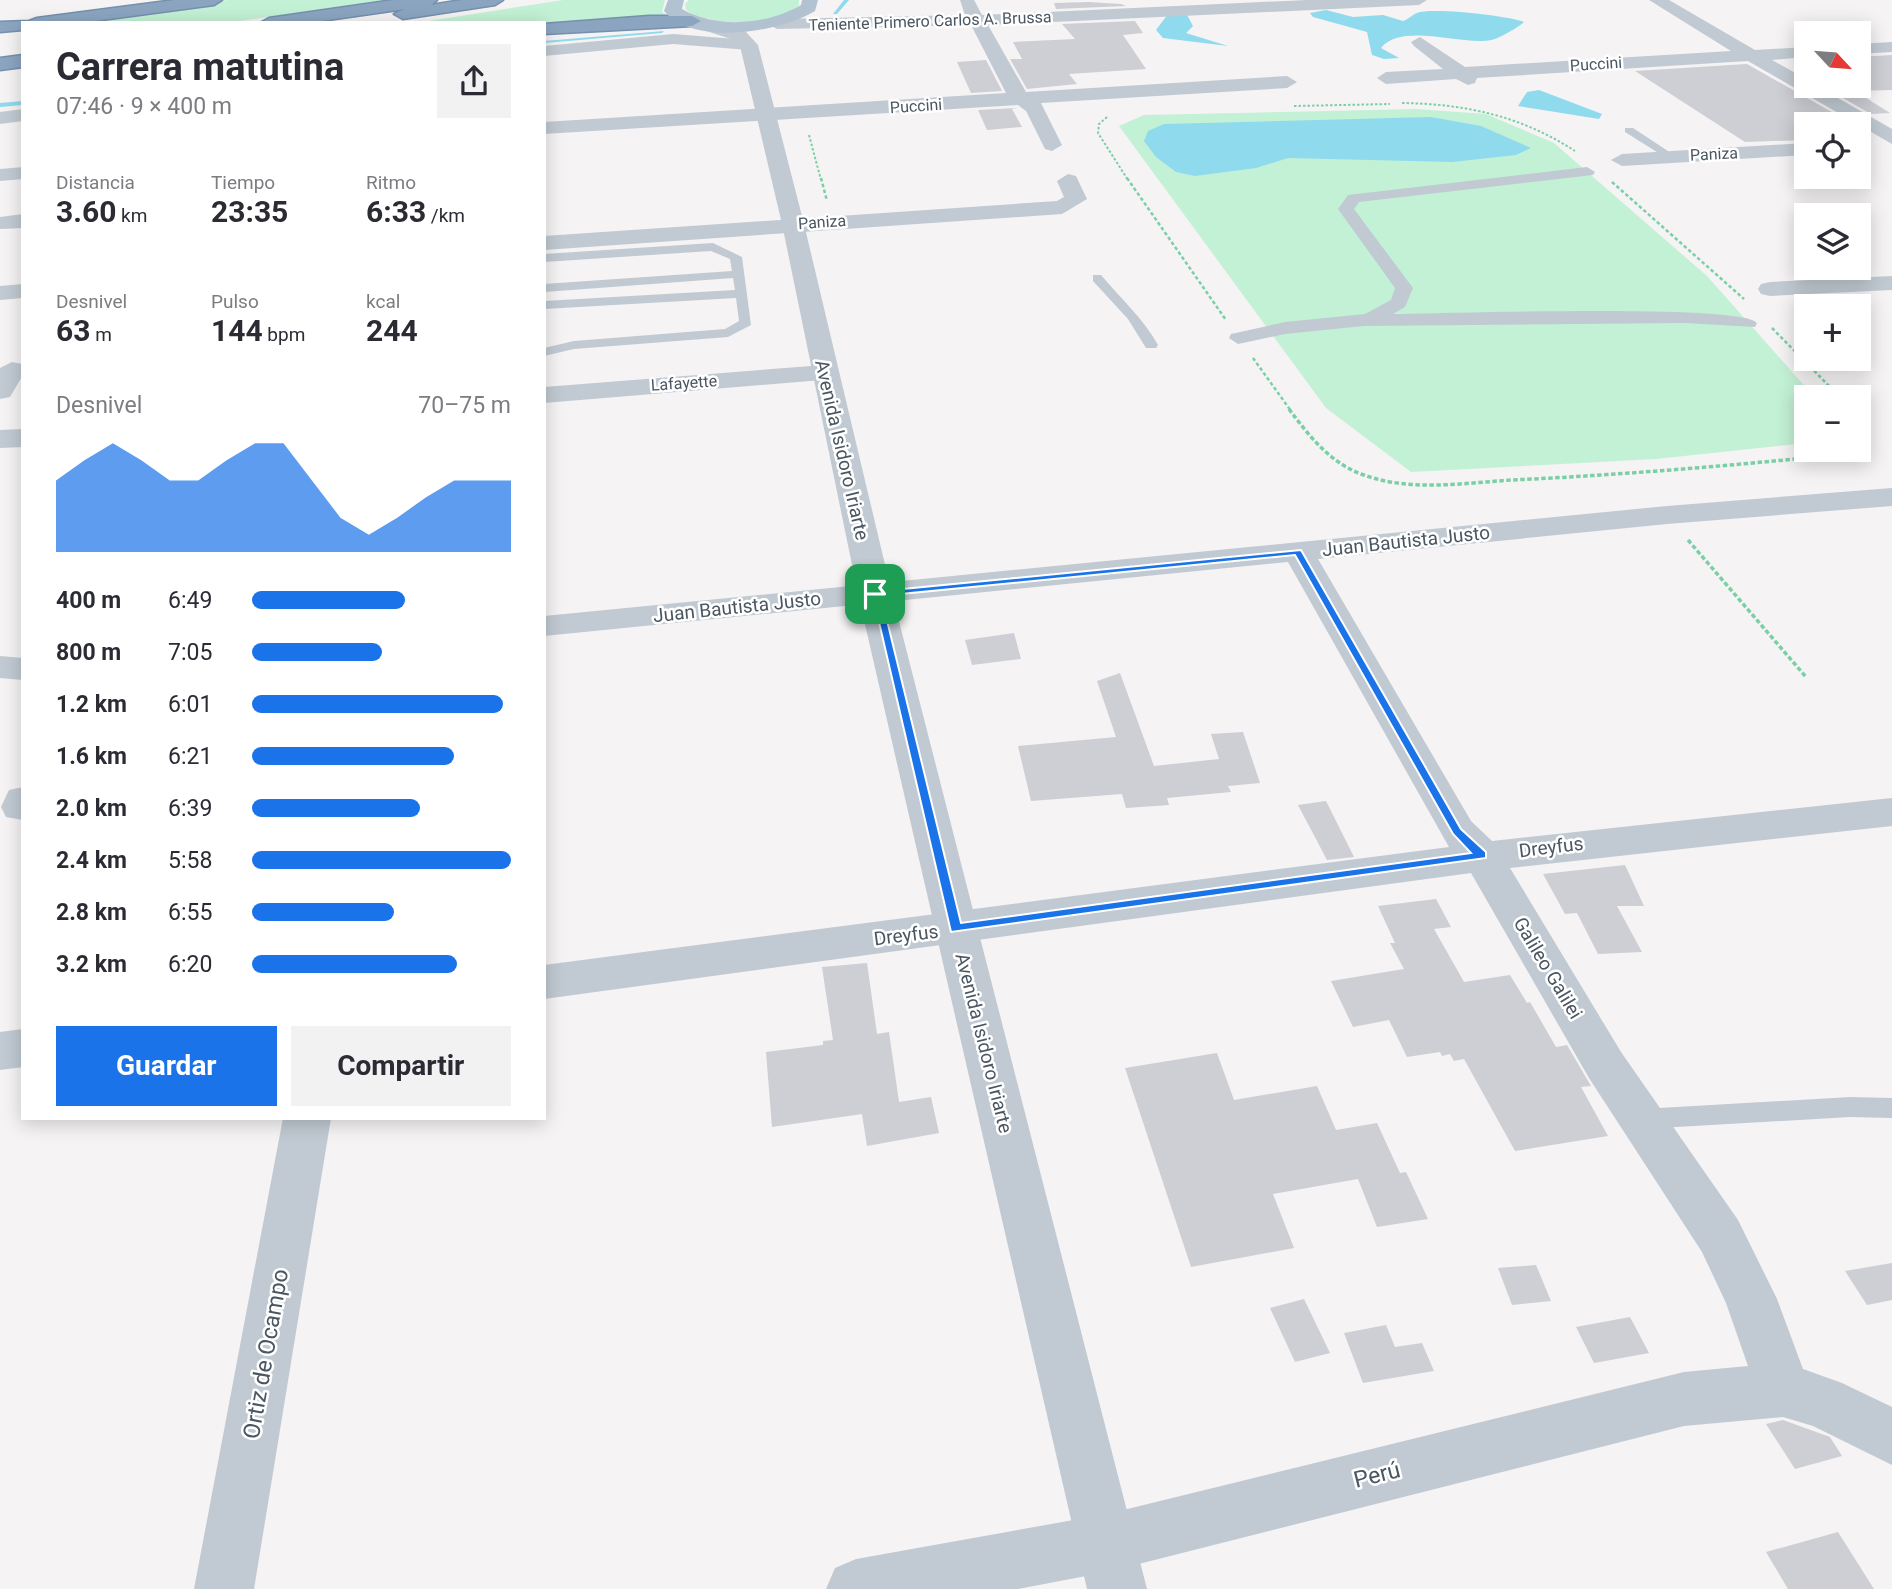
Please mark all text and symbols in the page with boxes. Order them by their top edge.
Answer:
street label: Teniente Primero Carlos A. Brussa [808,7,1052,35]
north arrow [1794,21,1871,98]
map controls [1794,21,1871,462]
button: share [437,44,511,118]
text: Carrera matutina [56,45,344,89]
street label: Puccini [1569,53,1623,75]
text: 07:46 · 9 × 400 m [56,93,232,120]
street label: Puccini [889,95,943,117]
button: locate [1794,112,1871,189]
street label: Paniza [1689,143,1739,165]
text: Distancia [56,171,135,194]
text: Tiempo [211,171,275,194]
text: Ritmo [366,171,416,194]
text: 3.60 [56,194,116,229]
text: 23:35 [211,194,288,229]
text: 6:33 [366,194,426,229]
button: layers [1794,203,1871,280]
text: km [116,204,147,227]
text: /km [426,204,465,227]
street label: Paniza [797,211,847,233]
text: Desnivel [56,290,127,313]
text: Pulso [211,290,259,313]
text: kcal [366,290,400,313]
button: + [1794,294,1871,371]
text: 63 [56,313,90,348]
text: 144 [211,313,263,348]
text: 244 [366,313,418,348]
text: m [90,323,112,346]
text: bpm [263,323,305,346]
street label: Avenida Isidoro Iriarte [810,357,874,543]
street label: Lafayette [650,371,718,395]
button: − [1794,385,1871,462]
text: Desnivel [56,392,142,419]
text: 70–75 m [418,392,511,419]
street label: Juan Bautista Justo [1321,521,1491,561]
pin [845,564,905,624]
icon: arrive [856,575,894,613]
text: 400 m [56,587,121,614]
text: 6:49 [168,587,212,614]
street label: Juan Bautista Justo [652,587,822,627]
text: 800 m [56,639,121,666]
text: 7:05 [168,639,212,666]
text: 1.2 km [56,691,127,718]
text: 6:01 [168,691,212,718]
text: 1.6 km [56,743,127,770]
text: 6:21 [168,743,212,770]
text: 2.0 km [56,795,127,822]
text: 6:39 [168,795,212,822]
street label: Dreyfus [1517,832,1585,862]
text: 2.4 km [56,847,127,874]
text: 5:58 [168,847,212,874]
text: 2.8 km [56,899,127,926]
text: 6:55 [168,899,212,926]
street label: Galileo Galilei [1509,913,1587,1023]
street label: Dreyfus [872,920,940,950]
text: 3.2 km [56,951,127,978]
text: 6:20 [168,951,212,978]
street label: Avenida Isidoro Iriarte [951,951,1017,1135]
button: Guardar [56,1026,277,1106]
button: Compartir [291,1026,511,1106]
street label: Ortiz de Ocampo [238,1267,294,1441]
street label: Perú [1351,1456,1403,1494]

